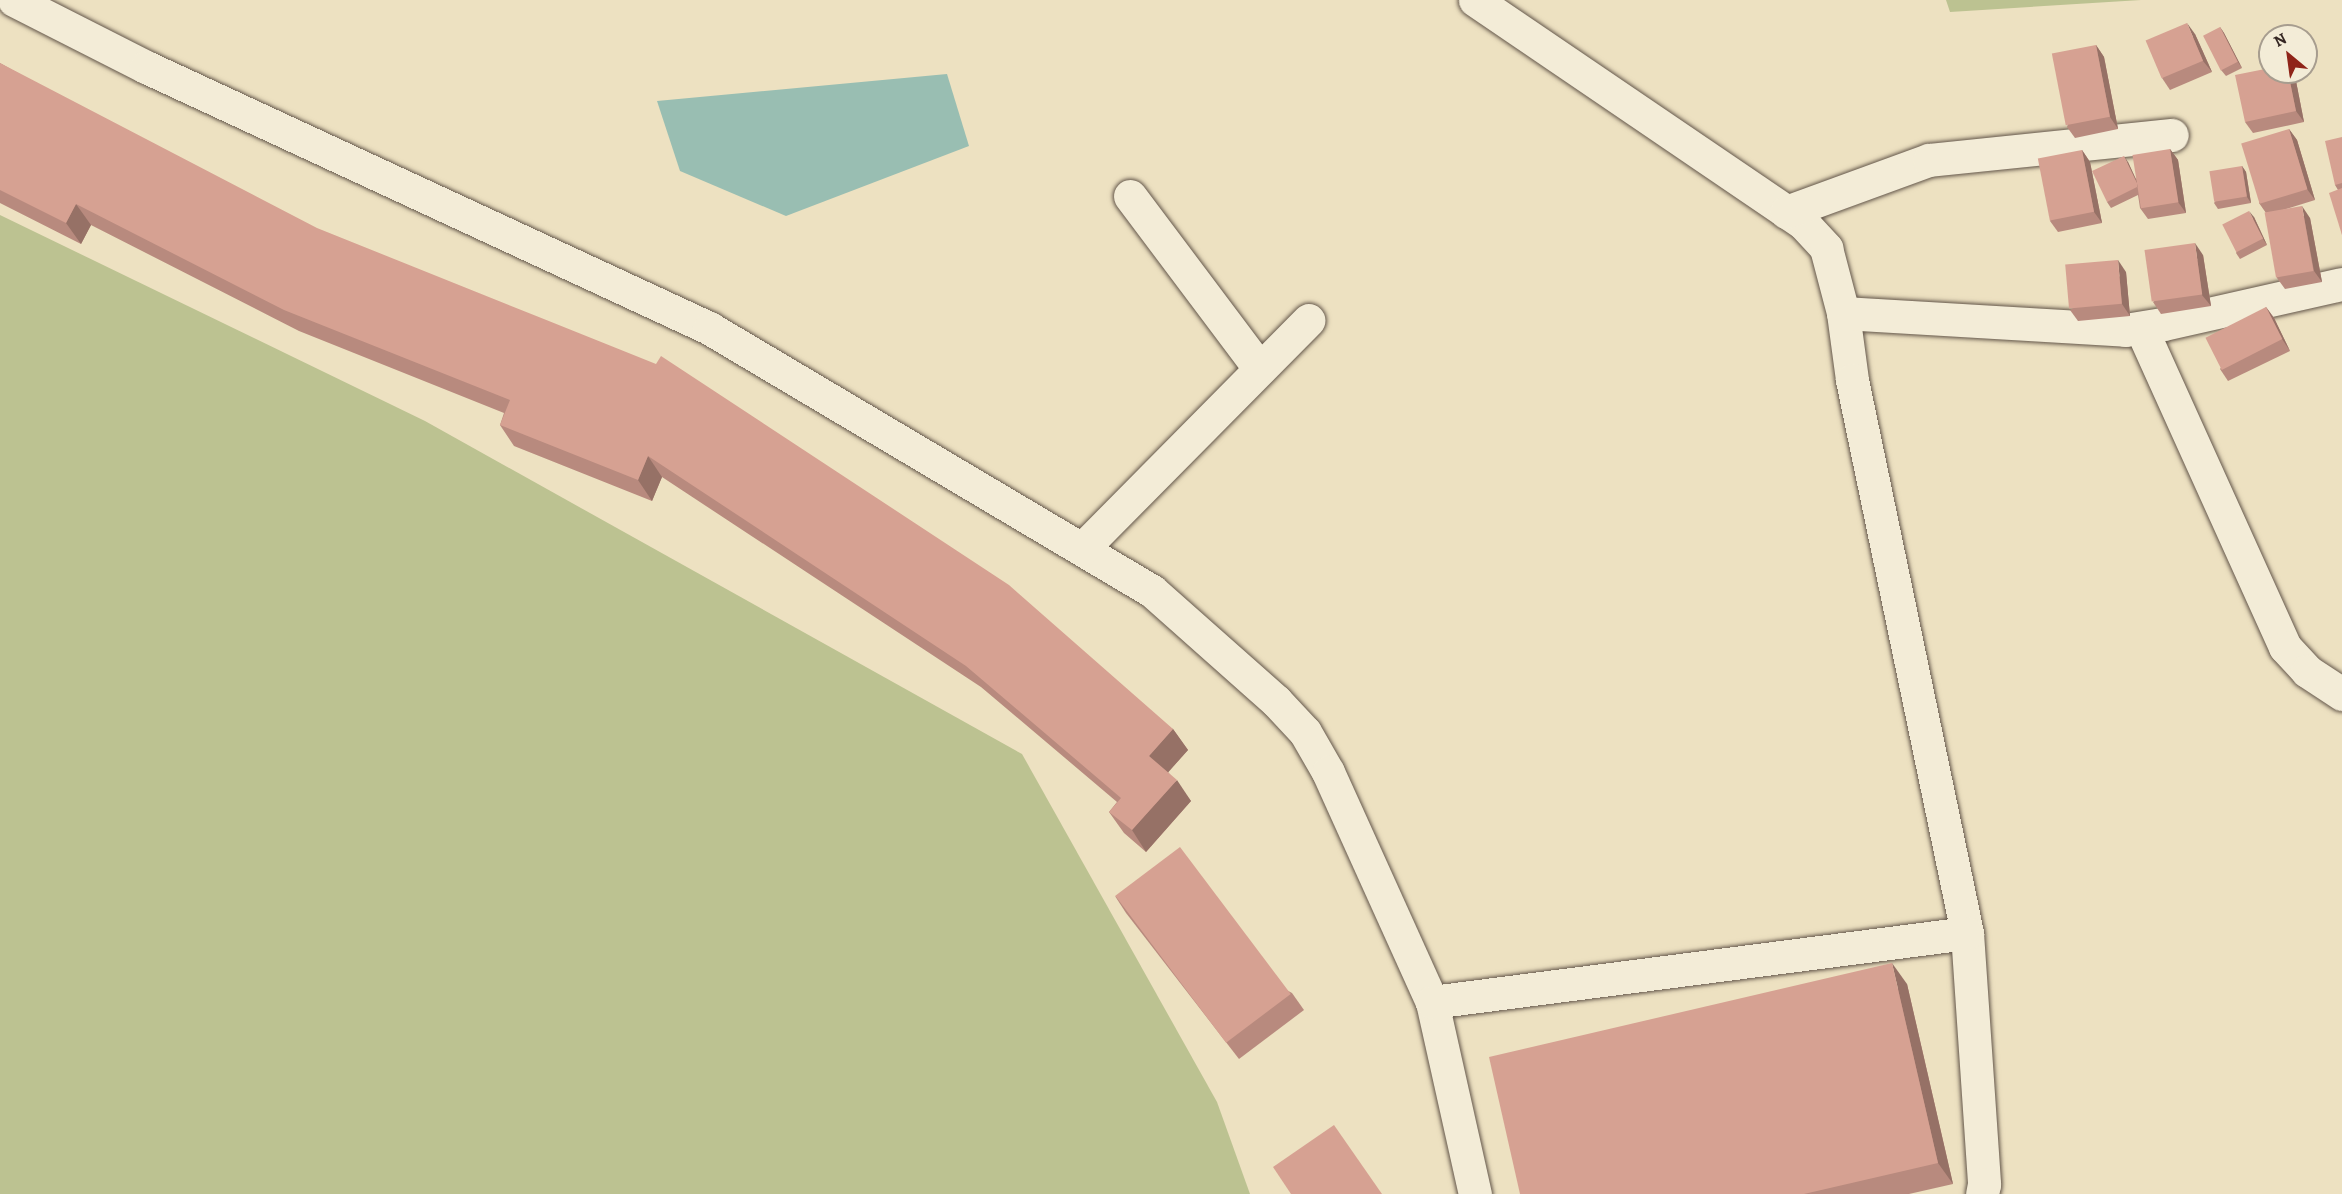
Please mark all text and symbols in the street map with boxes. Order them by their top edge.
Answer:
north arrow [2258,24,2318,84]
text: N [2270,28,2291,52]

